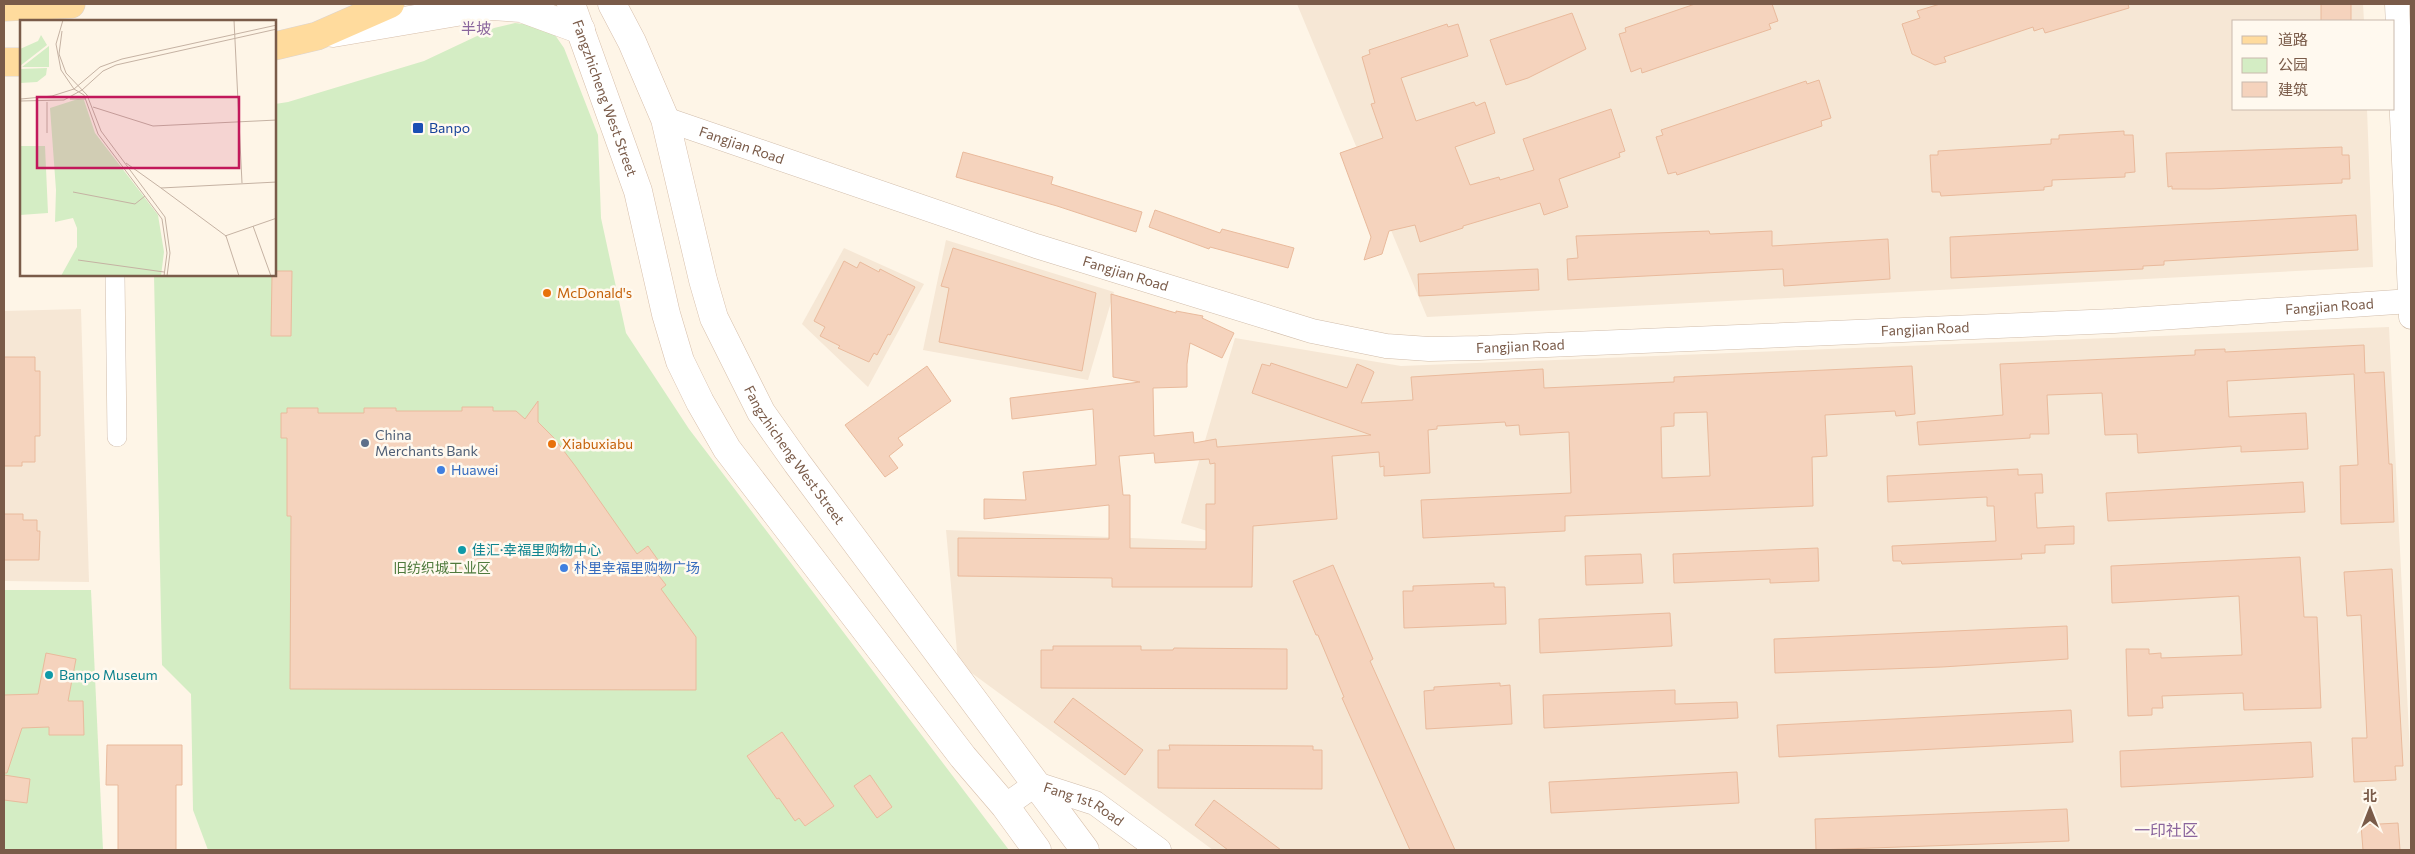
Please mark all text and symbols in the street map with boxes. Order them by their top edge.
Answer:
street label: Fangzhicheng West Street [569,17,641,179]
district label: 半坡 [461,19,491,37]
inset map [20,20,276,276]
legend [2232,20,2395,110]
text: 道路 [2278,30,2308,48]
text: 公园 [2278,55,2308,73]
text: 建筑 [2278,80,2308,98]
place label: Banpo [429,119,470,136]
marker: Banpo [411,121,425,135]
street label: Fangjian Road [697,122,786,167]
street label: Fangjian Road [1081,252,1171,294]
place label: McDonald's [557,284,632,301]
marker: McDonald's [541,287,553,299]
street label: Fangjian Road [2285,295,2374,317]
street label: Fangjian Road [1880,318,1970,339]
street label: Fangjian Road [1476,335,1565,356]
street label: Fangzhicheng West Street [741,383,849,528]
place label: China Merchants Bank [375,426,479,459]
place label: Xiabuxiabu [562,435,633,452]
marker: China Merchants Bank [359,437,371,449]
marker: Xiabuxiabu [546,438,558,450]
place label: Huawei [451,461,498,478]
marker: Huawei [435,464,447,476]
place label: 佳汇·幸福里购物中心 [472,541,601,558]
marker: 佳汇·幸福里购物中心 [456,544,468,556]
park label: 旧纺织城工业区 [393,559,491,576]
place label: 朴里幸福里购物广场 [574,559,700,576]
marker: 朴里幸福里购物广场 [558,562,570,574]
place label: Banpo Museum [59,666,158,683]
marker: Banpo Museum [43,669,55,681]
street label: Fang 1st Road [1042,778,1127,829]
north arrow [2345,784,2395,834]
text: 北 [2363,787,2377,804]
district label: 一印社区 [2134,820,2198,839]

